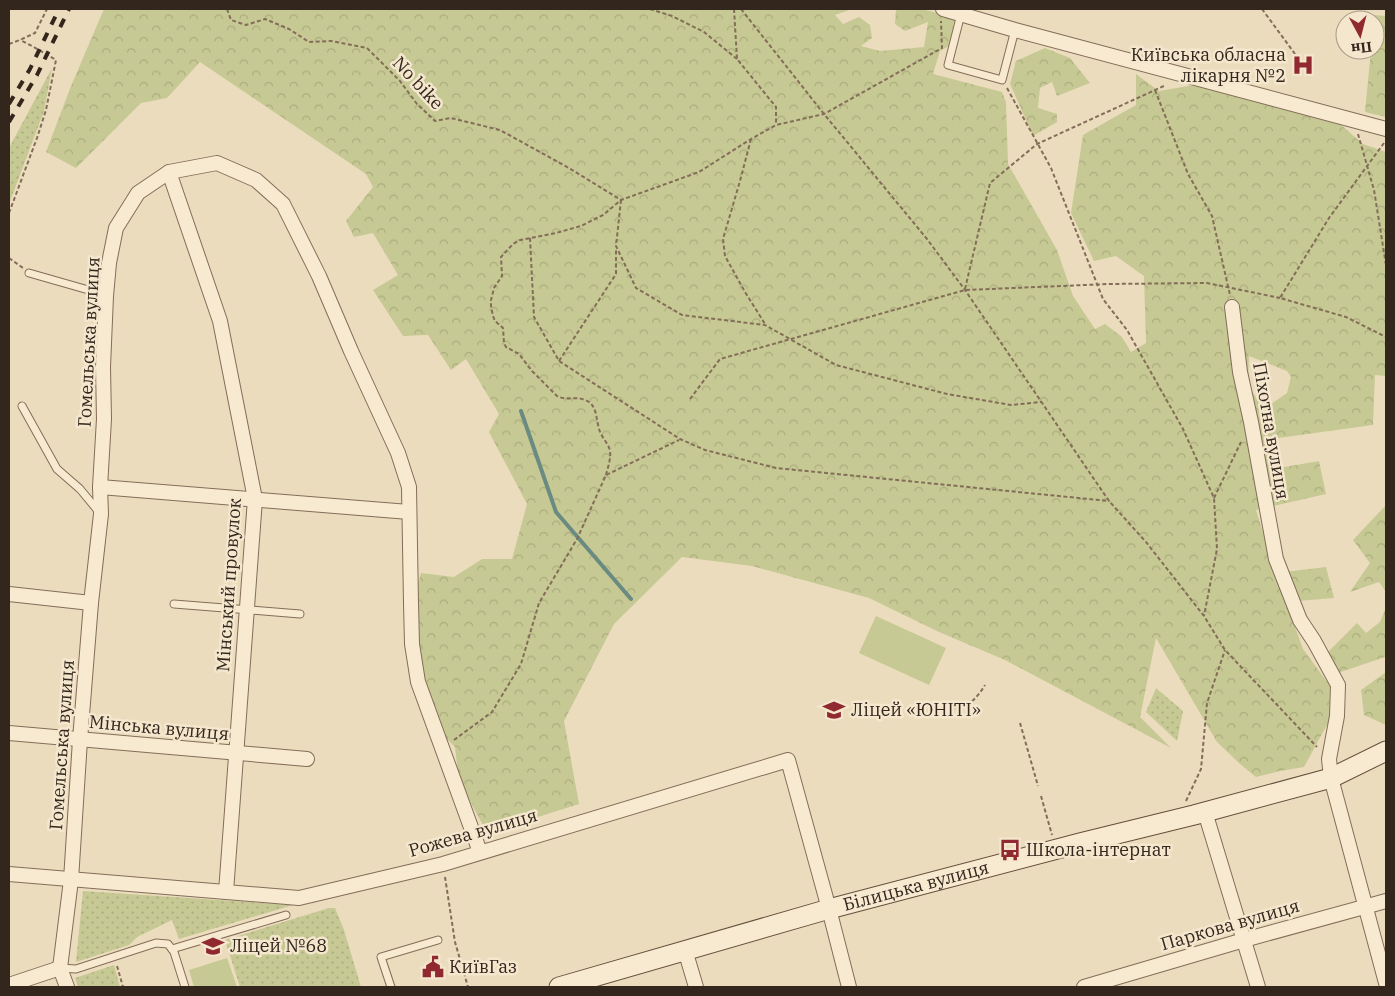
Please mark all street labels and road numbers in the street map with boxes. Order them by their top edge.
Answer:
street label: No bike [388,51,449,114]
street label: Гомельська вулиця [73,256,104,428]
street label: Піхотна вулиця [1248,360,1295,501]
street label: Мінський провулок [211,497,246,673]
street label: Гомельська вулиця [44,659,79,831]
street label: Мінська вулиця [88,710,230,745]
street label: Рожева вулиця [406,803,540,862]
street label: Білицька вулиця [840,855,991,916]
street label: Паркова вулиця [1158,894,1302,955]

